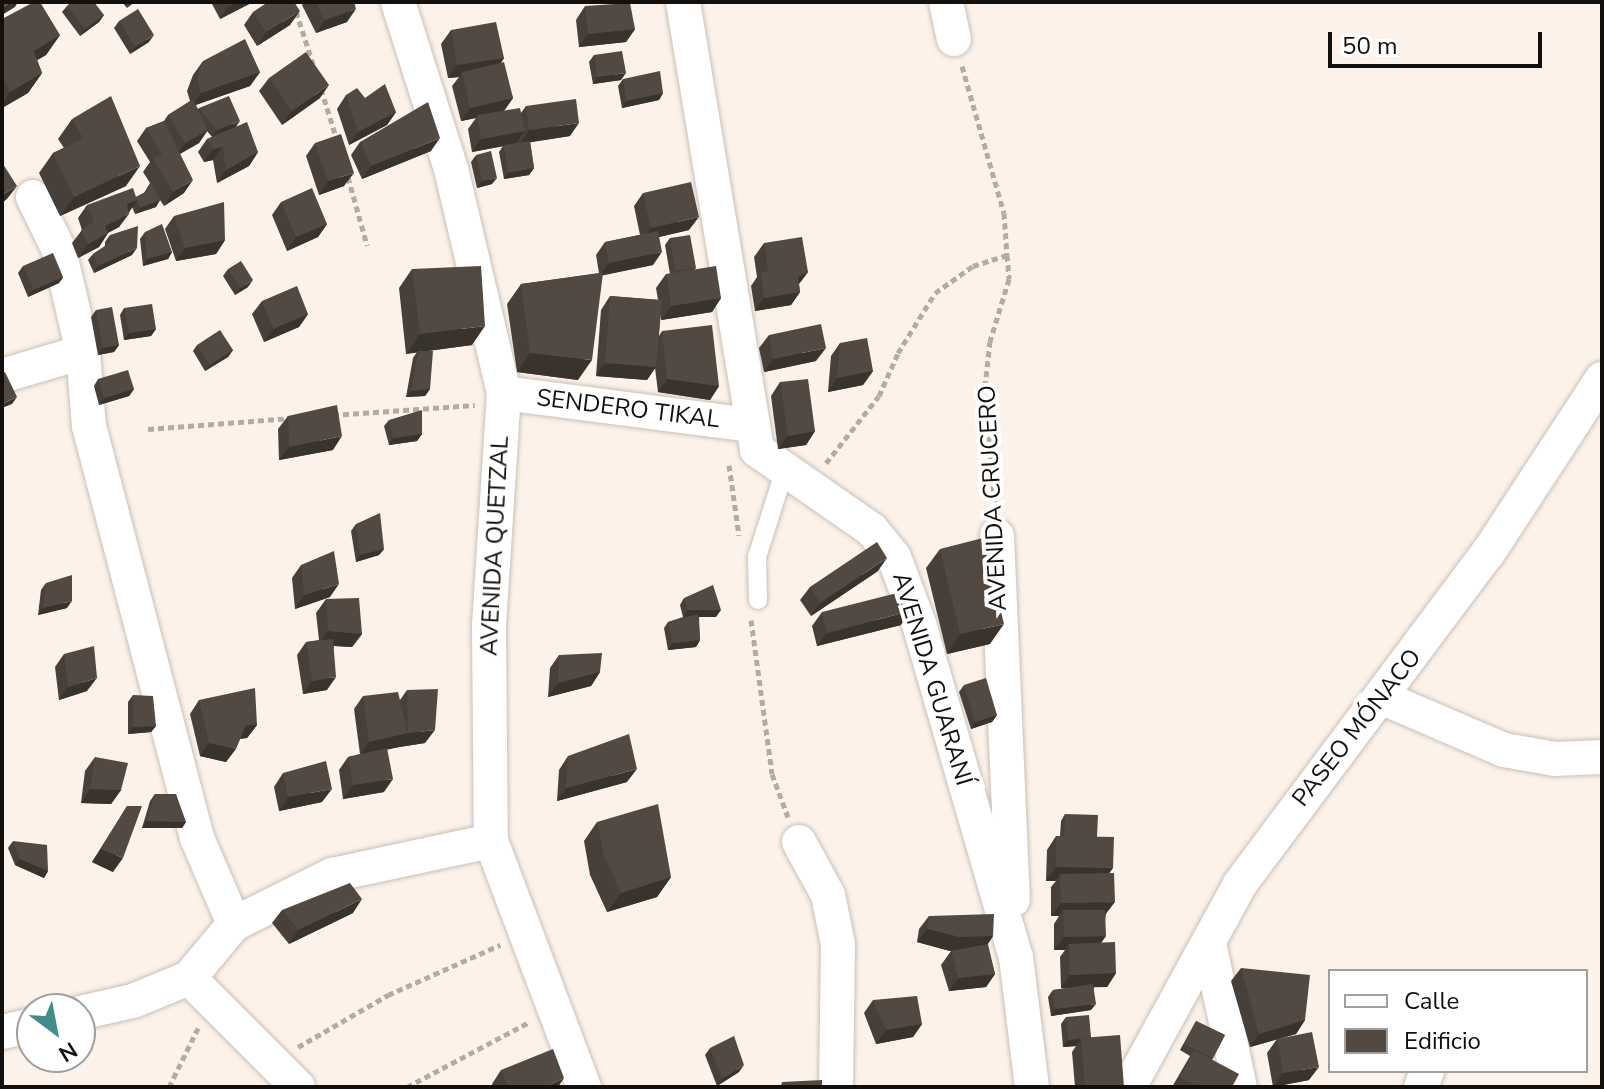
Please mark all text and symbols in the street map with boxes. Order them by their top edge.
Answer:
scale bar [1332,16,1546,66]
text: 50 m [1342,30,1398,62]
street label: SENDERO TIKAL [535,383,721,435]
street label: AVENIDA CRUCERO [973,384,1013,612]
street label: AVENIDA QUETZAL [475,435,515,657]
street label: AVENIDA GUARANÍ [886,569,978,789]
street label: PASEO MÓNACO [1287,643,1427,813]
legend [1328,969,1588,1073]
text: Calle [1404,985,1459,1017]
north arrow [16,993,96,1073]
text: Edificio [1404,1025,1481,1057]
text: N [53,1035,83,1069]

